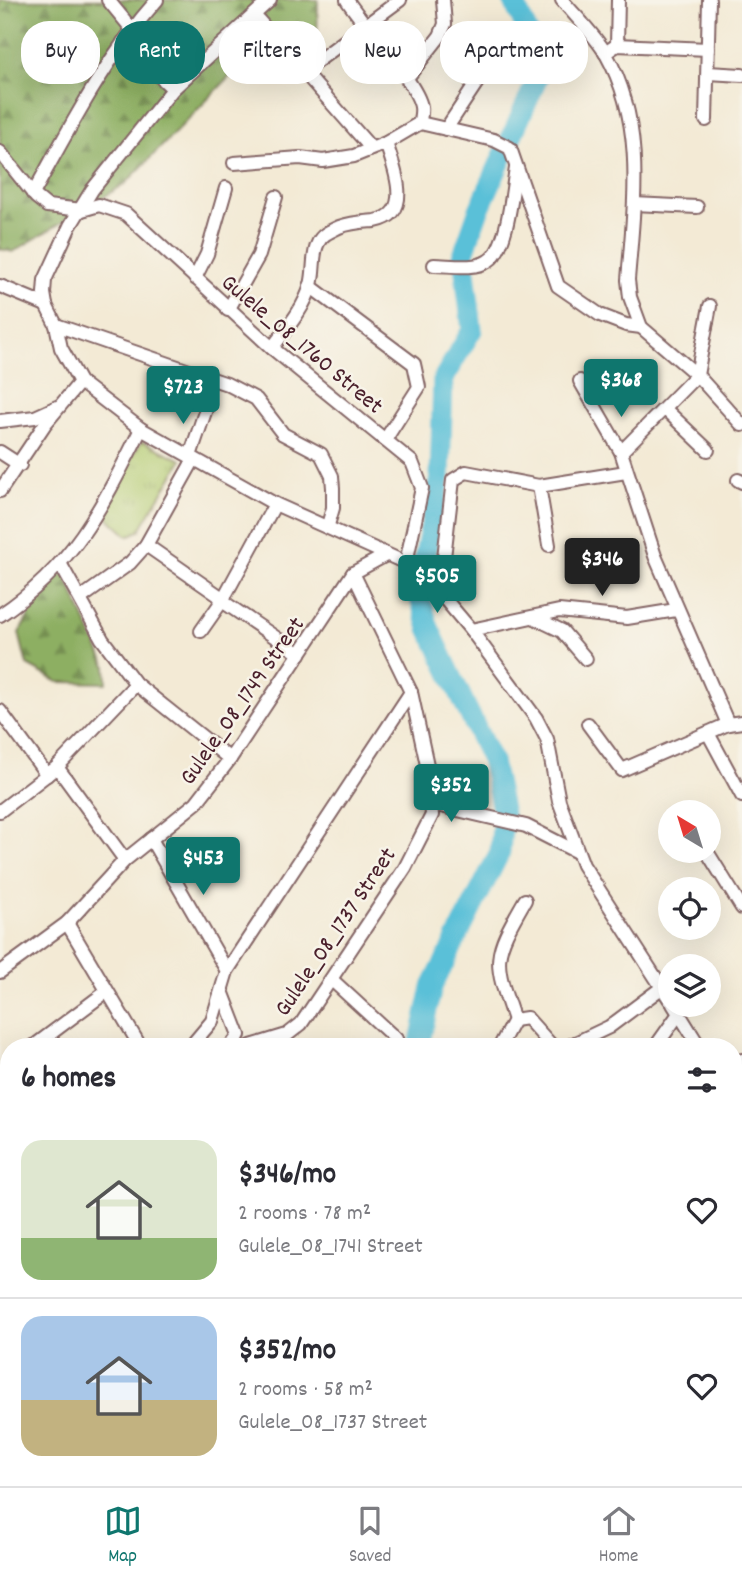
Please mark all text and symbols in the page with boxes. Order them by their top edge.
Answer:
chip: Buy [21,21,100,84]
chip: Rent [114,21,205,84]
chip: Filters [219,21,326,84]
chip: New [340,21,426,84]
chip: Apartment [440,21,588,84]
street label: Gulele_08_1760 Street [213,267,390,423]
pin: $368 [580,360,662,419]
text: $368 [600,365,642,398]
pin: $723 [142,366,224,426]
text: $723 [163,372,203,405]
pin: $346 [561,538,643,598]
text: $346 [581,544,623,577]
pin: $505 [396,556,478,615]
text: $505 [414,561,460,594]
street label: Gulele_08_1749 Street [173,611,314,793]
pin: $352 [410,764,492,824]
text: $352 [430,770,472,803]
north arrow [658,800,721,863]
map controls [658,800,721,1017]
pin: $453 [162,838,244,897]
street label: Gulele_08_1737 Street [267,841,406,1024]
text: $453 [182,843,224,876]
button: locate [658,877,721,940]
button: layers [658,954,721,1017]
text: 6 homes [21,1059,116,1102]
icon: filters [683,1061,721,1099]
text: $346/mo [238,1155,336,1198]
icon: home [77,1168,161,1252]
icon: heart [683,1191,721,1229]
text: 2 rooms · 78 m² [238,1198,371,1231]
text: Gulele_08_1741 Street [238,1231,423,1264]
text: $352/mo [238,1331,336,1374]
icon: home [77,1344,161,1428]
icon: heart [683,1367,721,1405]
text: 2 rooms · 58 m² [238,1374,373,1407]
text: Gulele_08_1737 Street [238,1407,427,1440]
tab: Map [104,1502,142,1571]
tab: Saved [349,1502,391,1571]
tab: Home [599,1502,638,1571]

